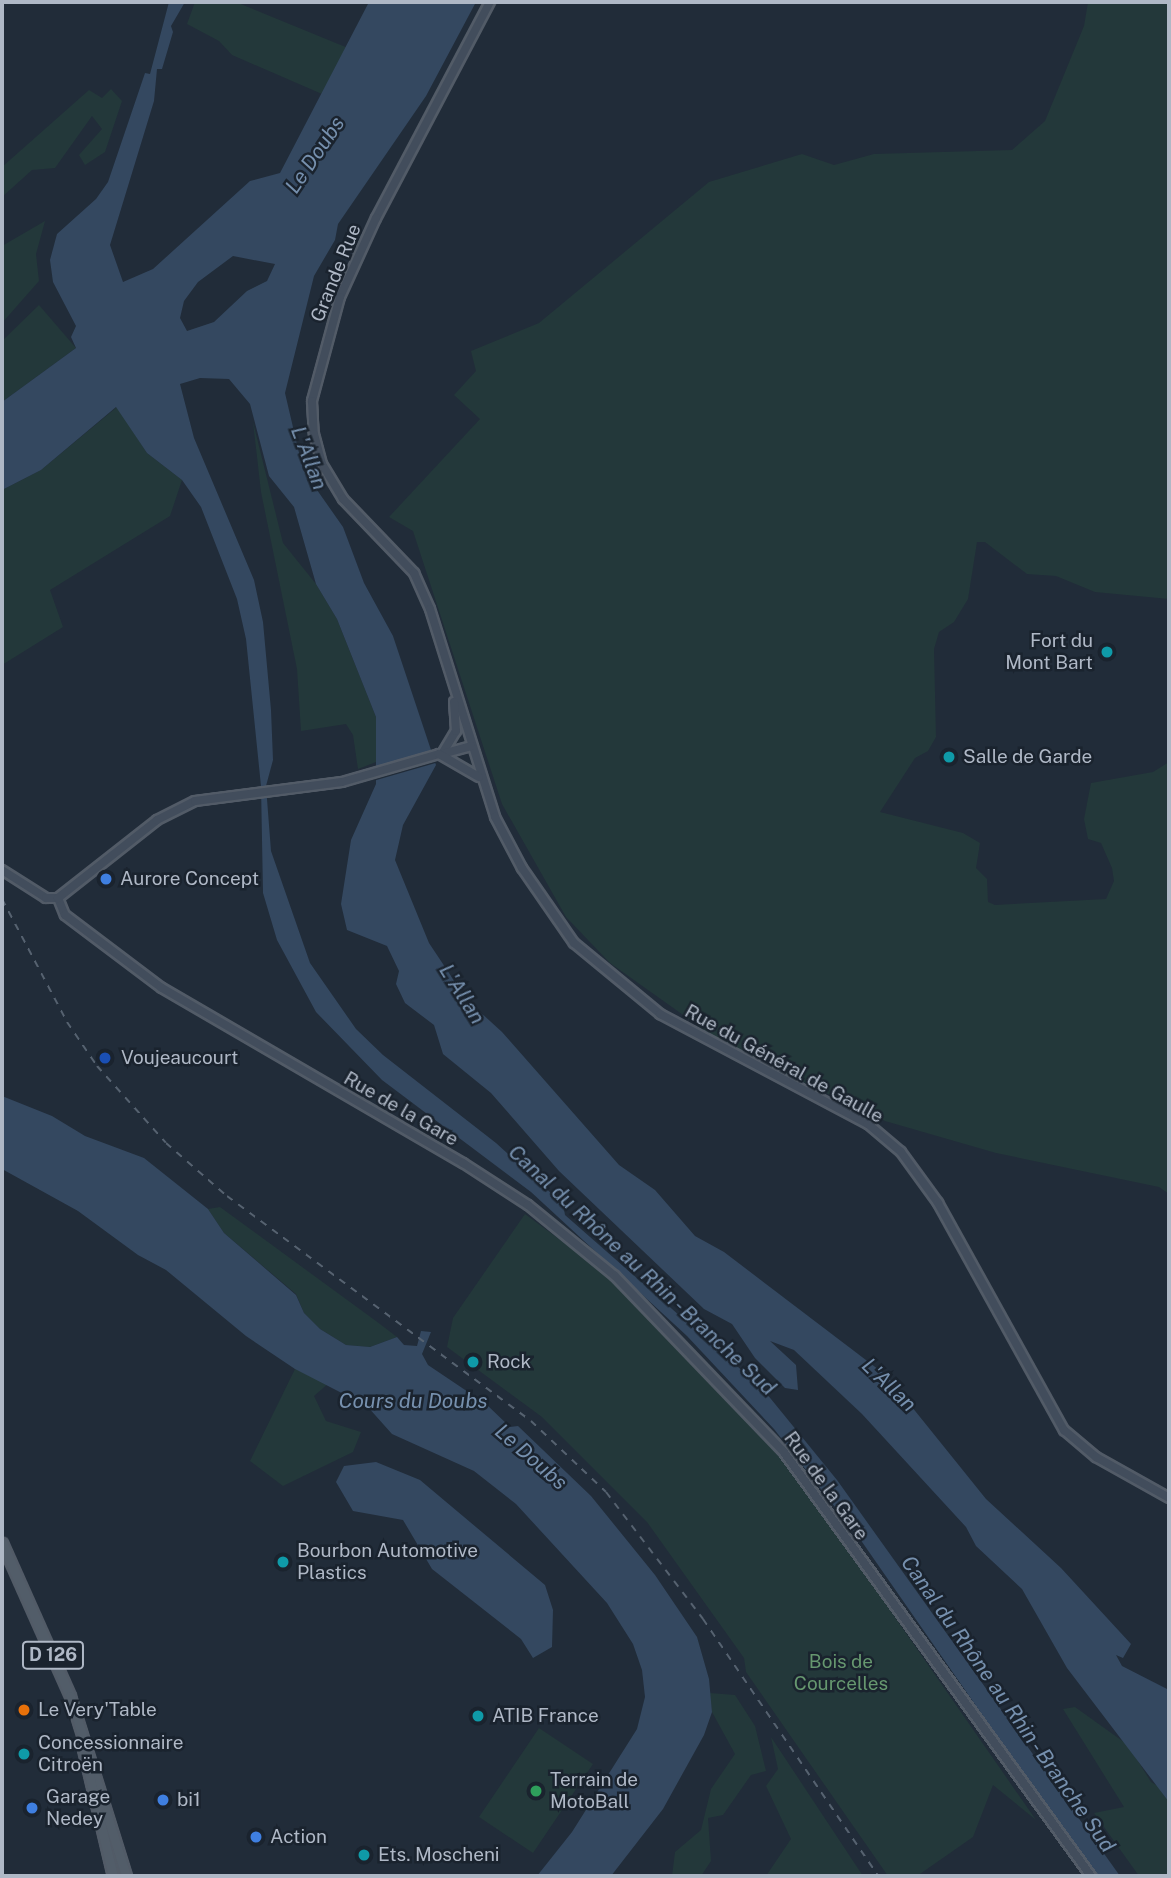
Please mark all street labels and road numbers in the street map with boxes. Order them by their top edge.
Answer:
street label: Grande Rue [306,221,366,325]
street label: Rue du Général de Gaulle [680,1000,888,1128]
street label: Rue de la Gare [339,1067,463,1151]
street label: Rue de la Gare [779,1427,873,1545]
road number: D 126 [22,1640,84,1670]

